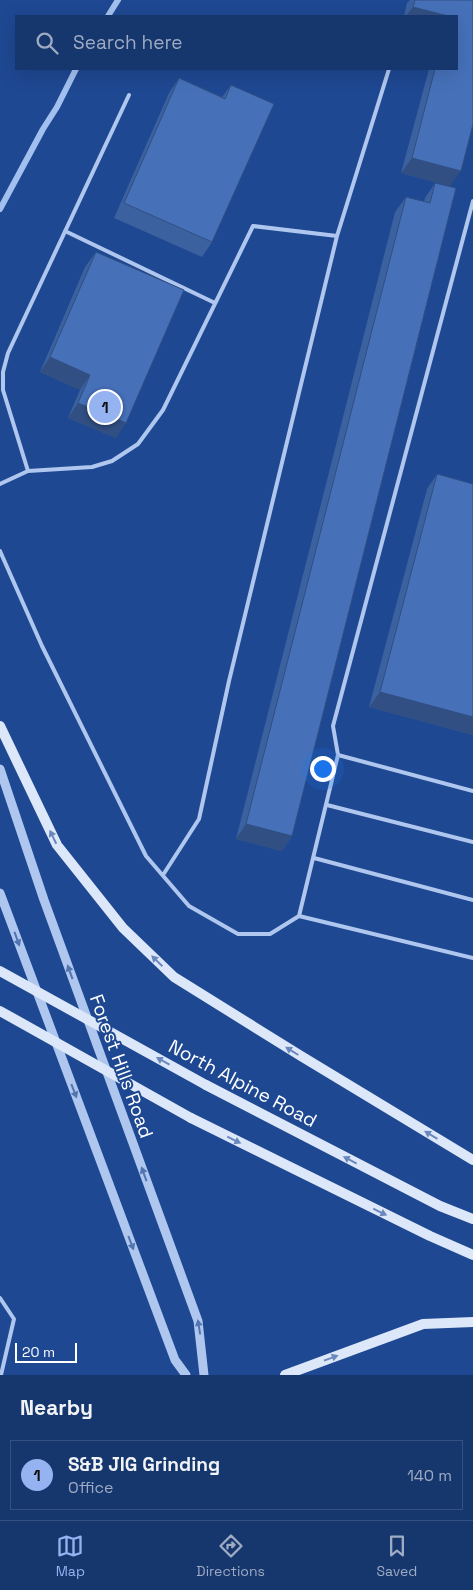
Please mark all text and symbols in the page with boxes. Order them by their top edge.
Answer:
search box [15,15,458,70]
icon: search [33,29,61,57]
text: Search here [73,30,183,55]
pin: 1 [89,388,121,426]
your location [310,756,336,782]
one-way arrow [49,830,57,844]
one-way arrow [13,932,21,947]
one-way arrow [152,955,164,967]
one-way arrow [66,964,74,979]
street label: Forest Hills Road [84,991,159,1142]
street label: North Alpine Road [164,1034,321,1133]
one-way arrow [286,1046,299,1056]
one-way arrow [156,1057,171,1065]
one-way arrow [70,1084,78,1099]
one-way arrow [425,1130,438,1140]
one-way arrow [227,1136,241,1144]
one-way arrow [343,1156,358,1164]
one-way arrow [140,1166,147,1181]
one-way arrow [373,1208,387,1216]
one-way arrow [127,1236,135,1251]
one-way arrow [194,1318,202,1334]
scale bar [15,1340,78,1363]
text: 20 m [22,1343,55,1361]
one-way arrow [324,1354,339,1362]
text: Nearby [20,1394,93,1421]
text: S&B JIG Grinding [68,1452,220,1477]
text: 1 [33,1465,41,1486]
text: 140 m [407,1465,452,1486]
text: Office [68,1477,114,1498]
tab: Map [56,1532,85,1580]
tab: Directions [196,1532,265,1580]
tab: Saved [376,1532,417,1580]

